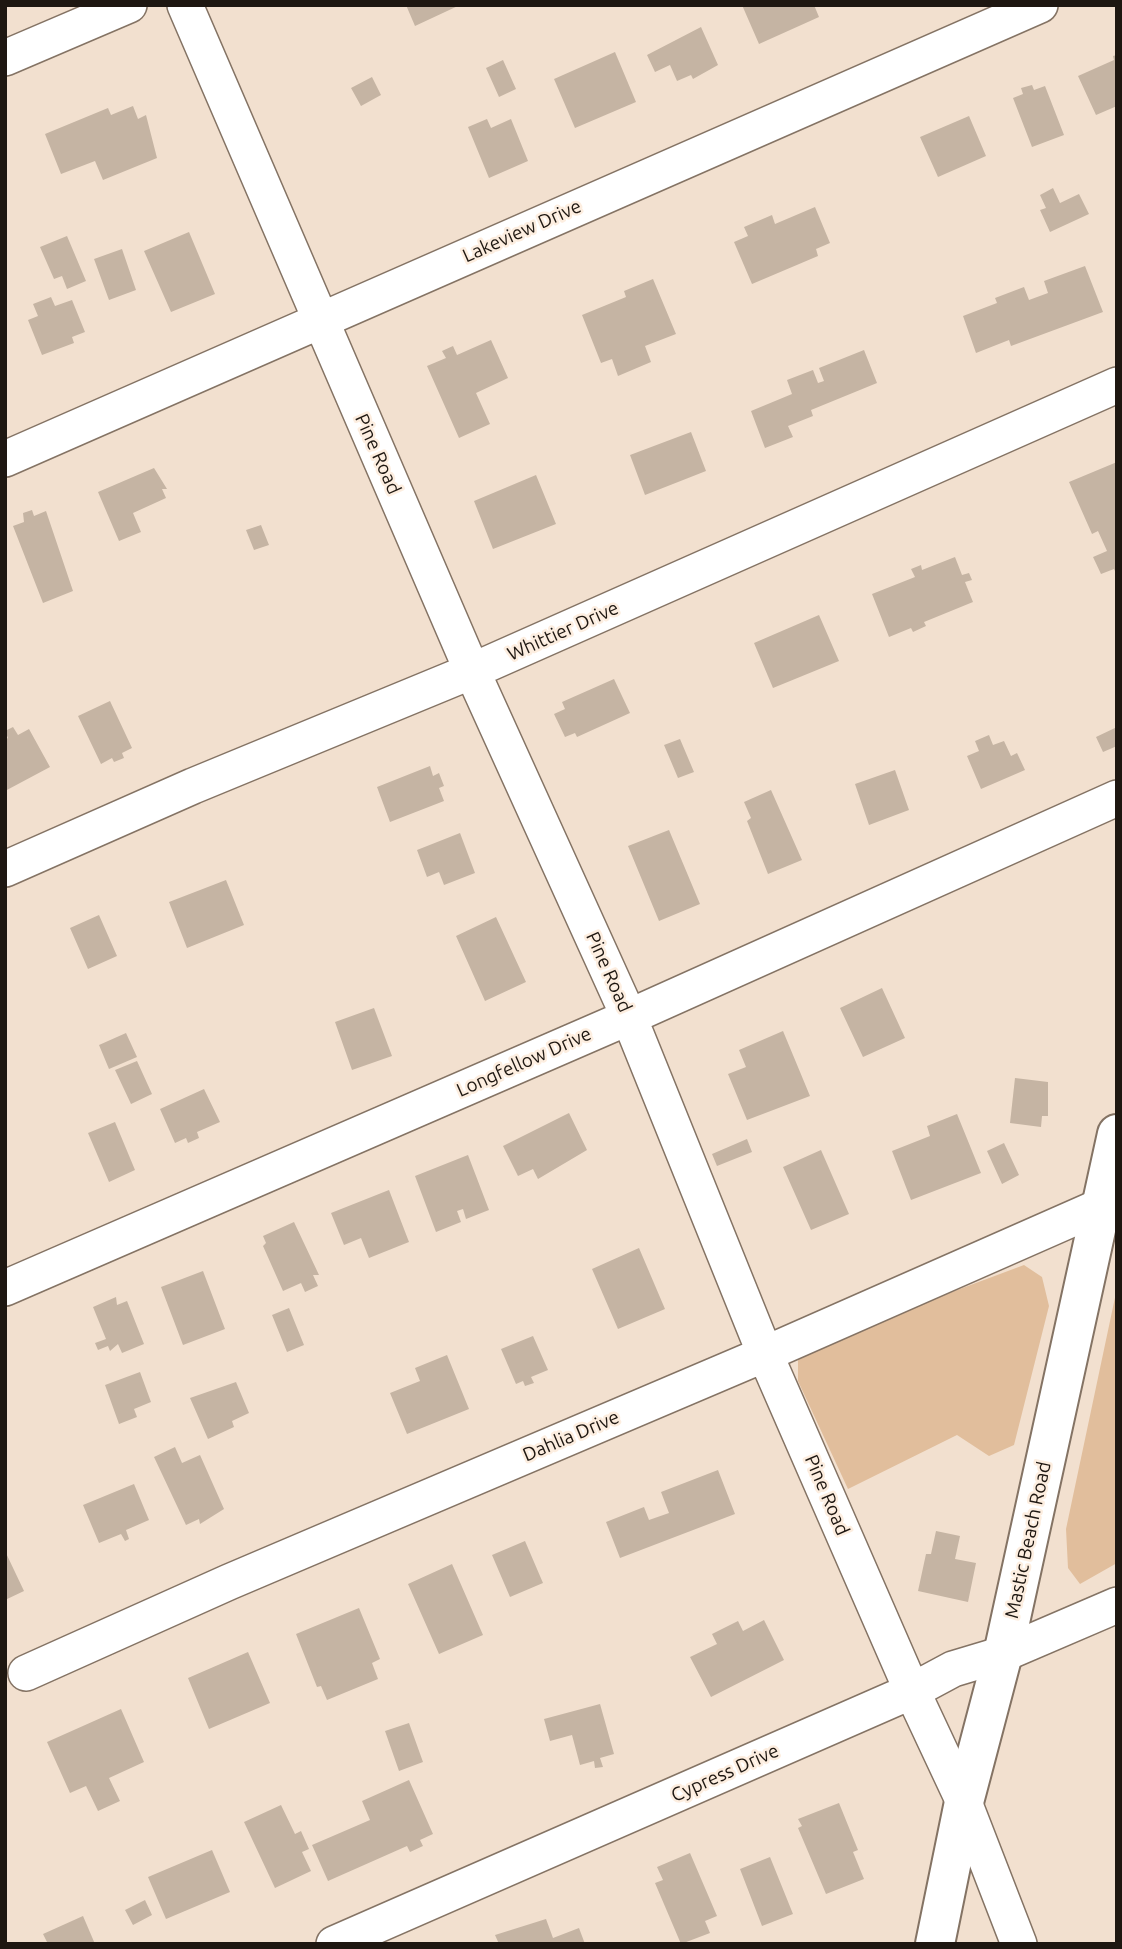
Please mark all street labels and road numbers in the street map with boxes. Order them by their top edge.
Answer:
street label: Lakeview Drive [459,195,585,267]
street label: Pine Road [350,410,406,498]
street label: Whittier Drive [504,596,622,666]
street label: Pine Road [581,928,637,1016]
street label: Longfellow Drive [453,1022,595,1102]
street label: Dahlia Drive [519,1405,623,1467]
street label: Pine Road [800,1451,854,1539]
street label: Mastic Beach Road [1000,1459,1056,1621]
street label: Cypress Drive [668,1739,782,1807]

